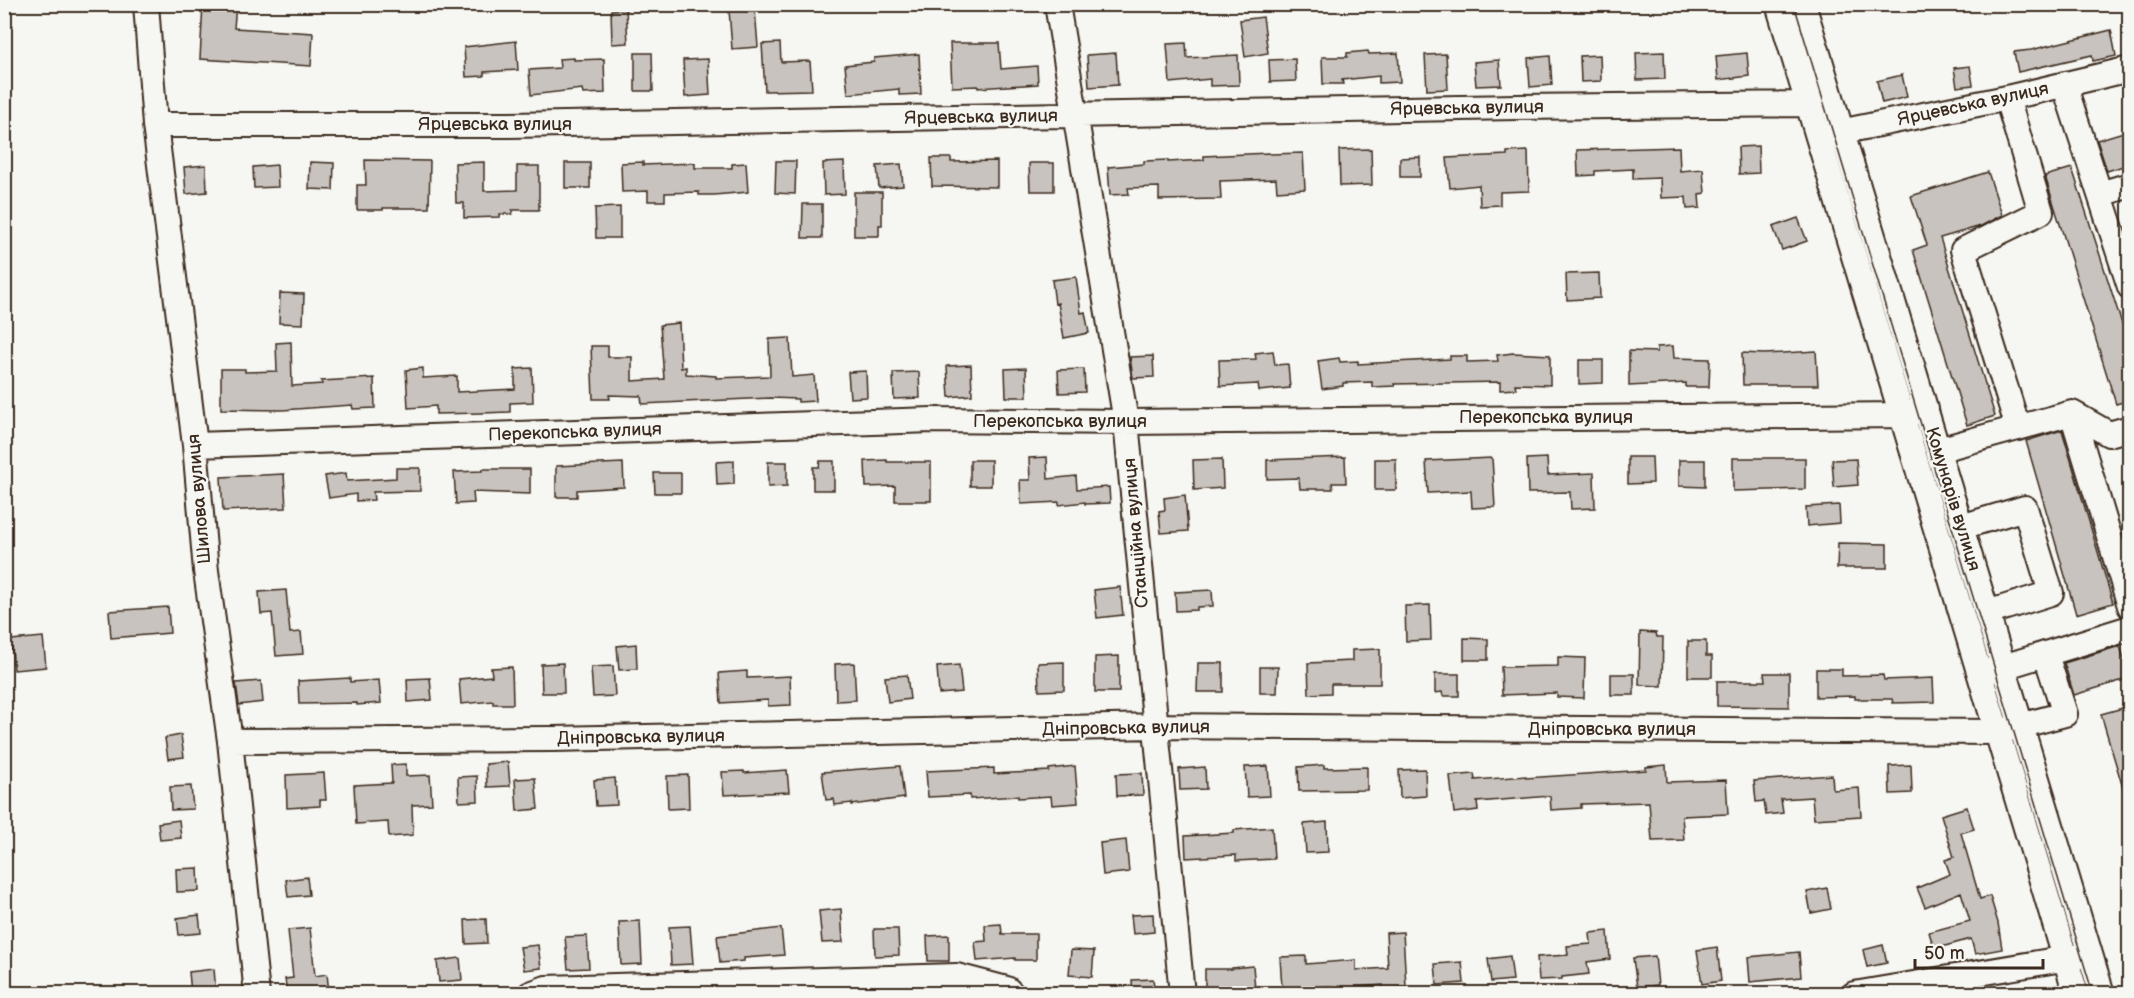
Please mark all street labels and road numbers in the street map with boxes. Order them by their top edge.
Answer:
street label: Ярцевська вулиця [1896,78,2050,130]
street label: Ярцевська вулиця [1390,96,1544,120]
street label: Ярцевська вулиця [904,105,1058,129]
street label: Ярцевська вулиця [418,114,572,135]
street label: Перекопська вулиця [1459,407,1633,428]
street label: Перекопська вулиця [973,411,1147,432]
street label: Перекопська вулиця [488,418,662,446]
street label: Комунарів вулиця [1921,424,1985,574]
street label: Шилова вулиця [183,433,215,565]
street label: Станційна вулиця [1119,457,1153,609]
street label: Дніпровська вулиця [1042,716,1210,740]
street label: Дніпровська вулиця [1528,719,1696,740]
street label: Дніпровська вулиця [557,725,725,749]

